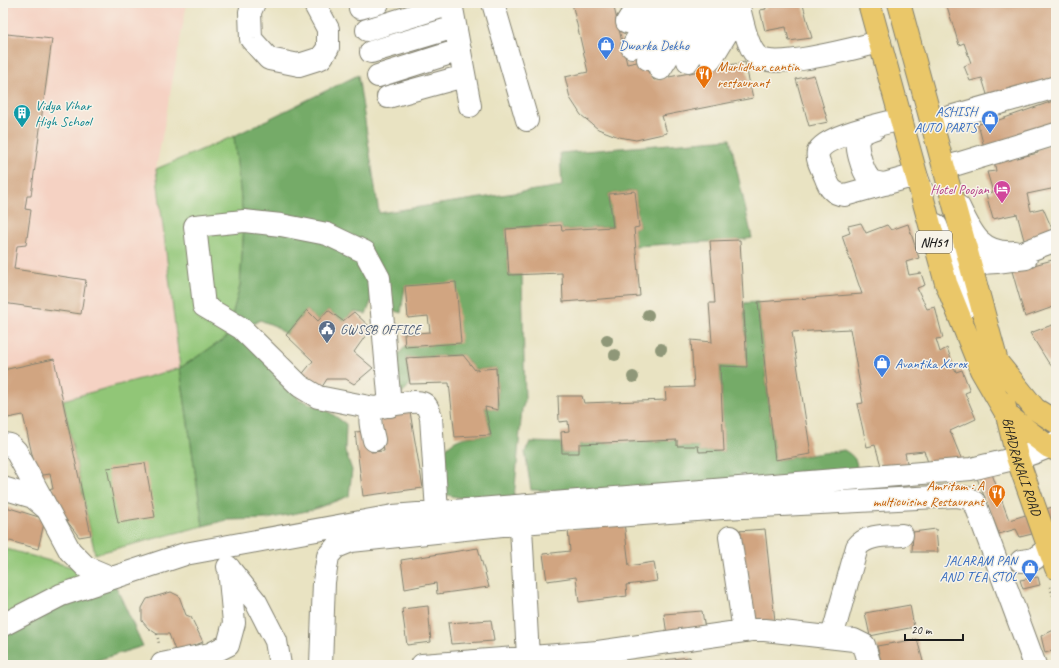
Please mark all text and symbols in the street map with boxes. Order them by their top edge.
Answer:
shop icon: Dwarka Dekho [596,35,616,60]
place label: Dwarka Dekho [619,37,690,54]
place label: Murlidhar cantin restaurant [717,58,800,91]
restaurant icon: Murlidhar cantin restaurant [694,64,714,89]
place label: Vidya Vihar High School [35,97,94,130]
building icon: Vidya Vihar High School [12,103,32,128]
place label: ASHISH AUTO PARTS [914,103,979,136]
shop icon: ASHISH AUTO PARTS [980,109,1000,134]
hotel icon: Hotel Poojan [992,179,1012,204]
place label: Hotel Poojan [930,181,990,198]
road number: NH51 [916,231,952,253]
public building icon: GWSSB OFFICE [317,319,337,344]
place label: GWSSB OFFICE [340,321,423,338]
shop icon: Avantika Xerox [872,353,892,378]
place label: Avantika Xerox [895,355,968,372]
street label: BHADRAKALI ROAD [999,416,1045,519]
place label: Amritam : A multicuisine Restaurant [873,477,985,510]
restaurant icon: Amritam : A multicuisine Restaurant [987,483,1007,508]
place label: JALARAM PAN AND TEA STOL [940,552,1019,585]
shop icon: JALARAM PAN AND TEA STOL [1020,558,1040,583]
scale bar [905,616,963,642]
text: 20 m [911,622,933,638]

